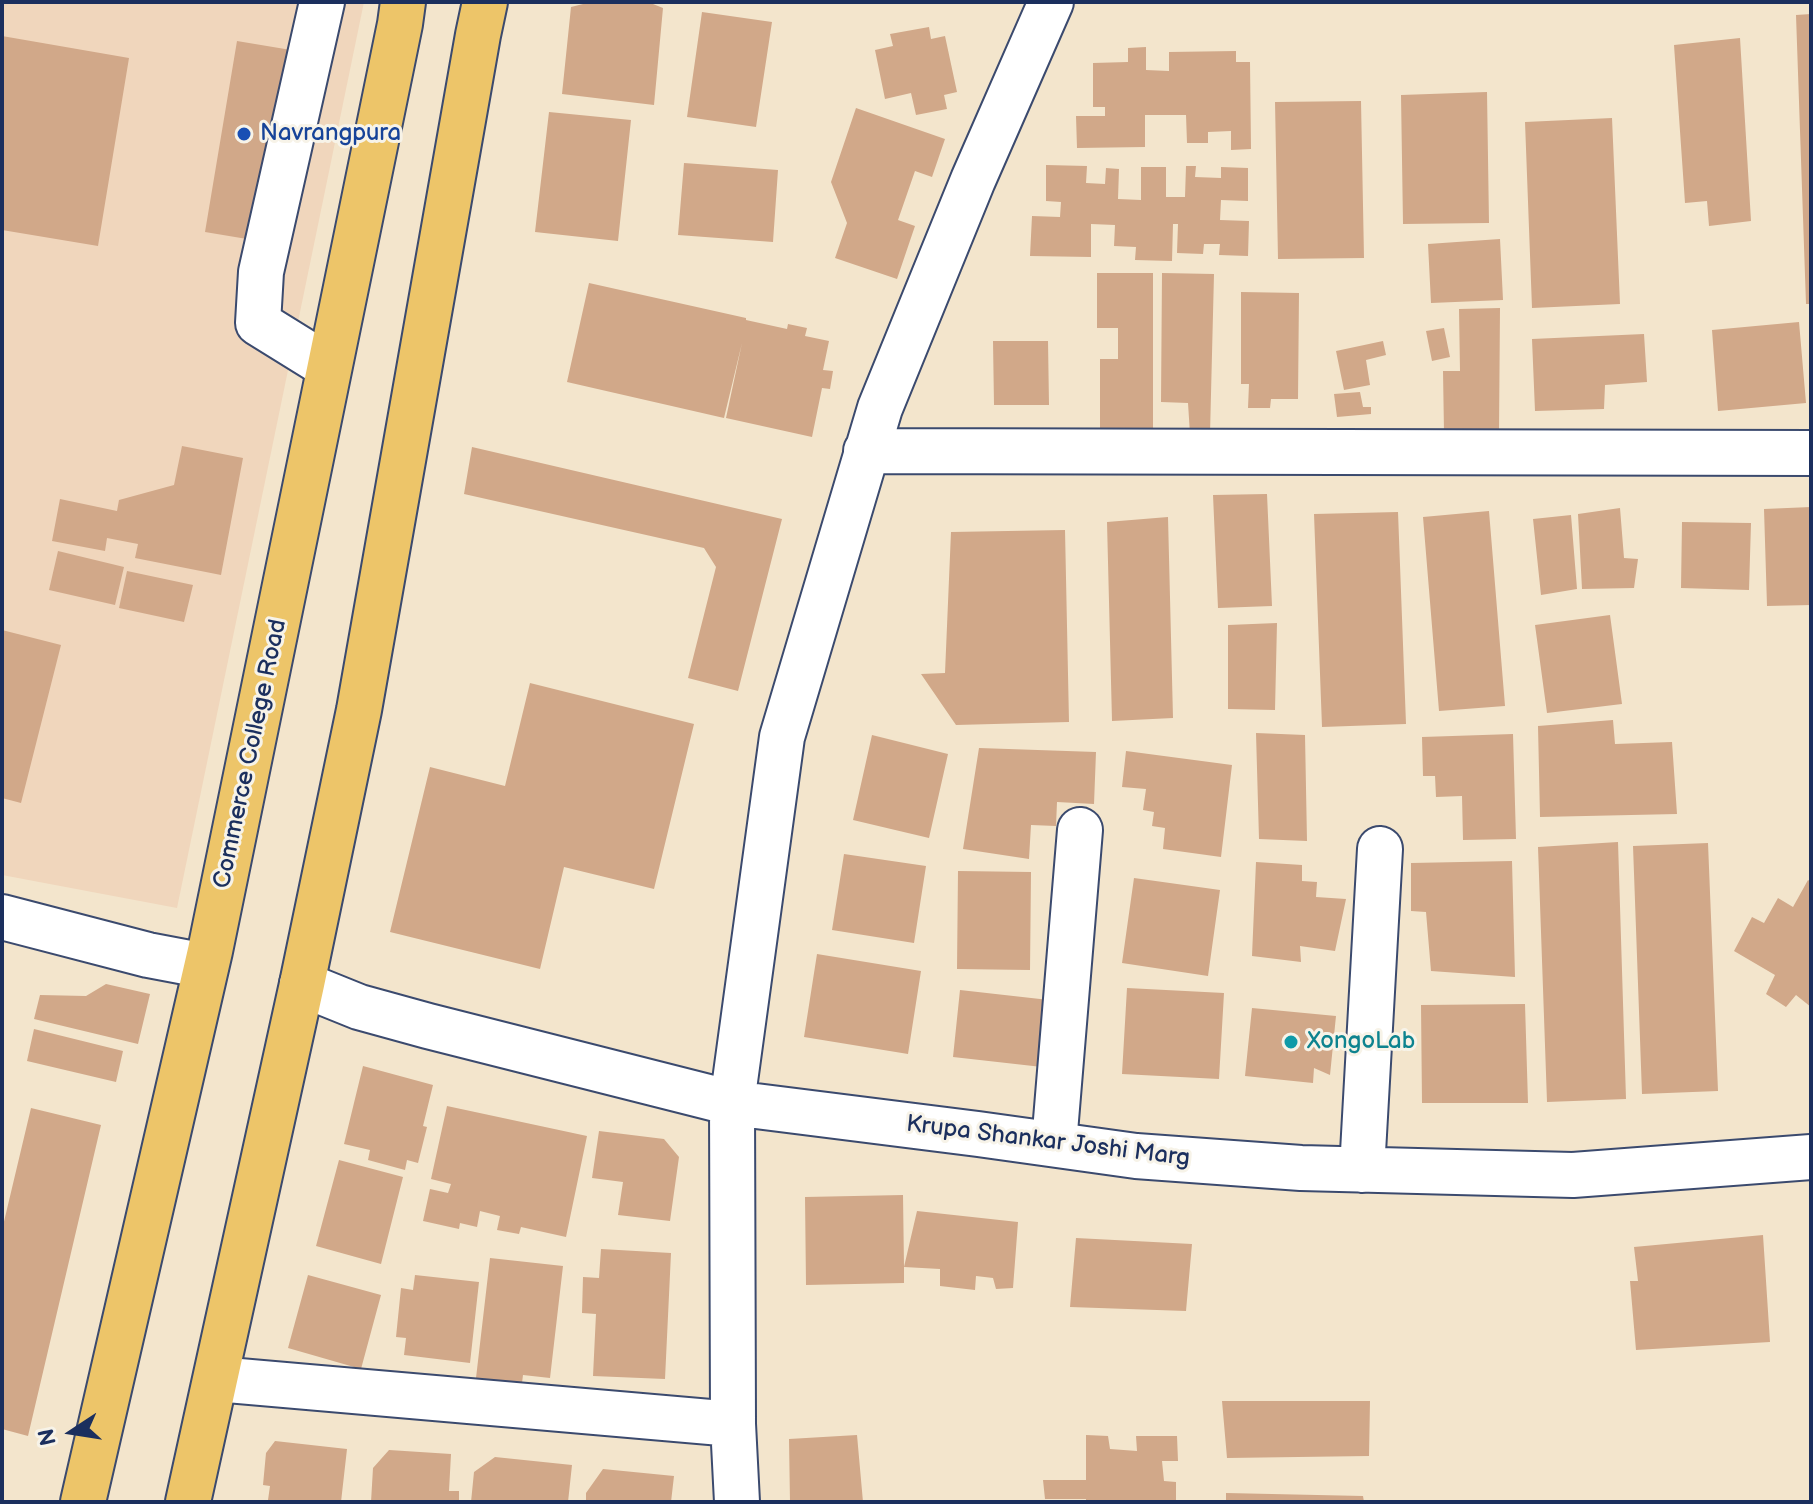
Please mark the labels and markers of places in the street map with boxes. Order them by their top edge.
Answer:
place label: Navrangpura [260,120,401,148]
marker: Navrangpura [235,125,253,143]
place label: XongoLab [1307,1028,1415,1056]
marker: XongoLab [1282,1033,1300,1051]

